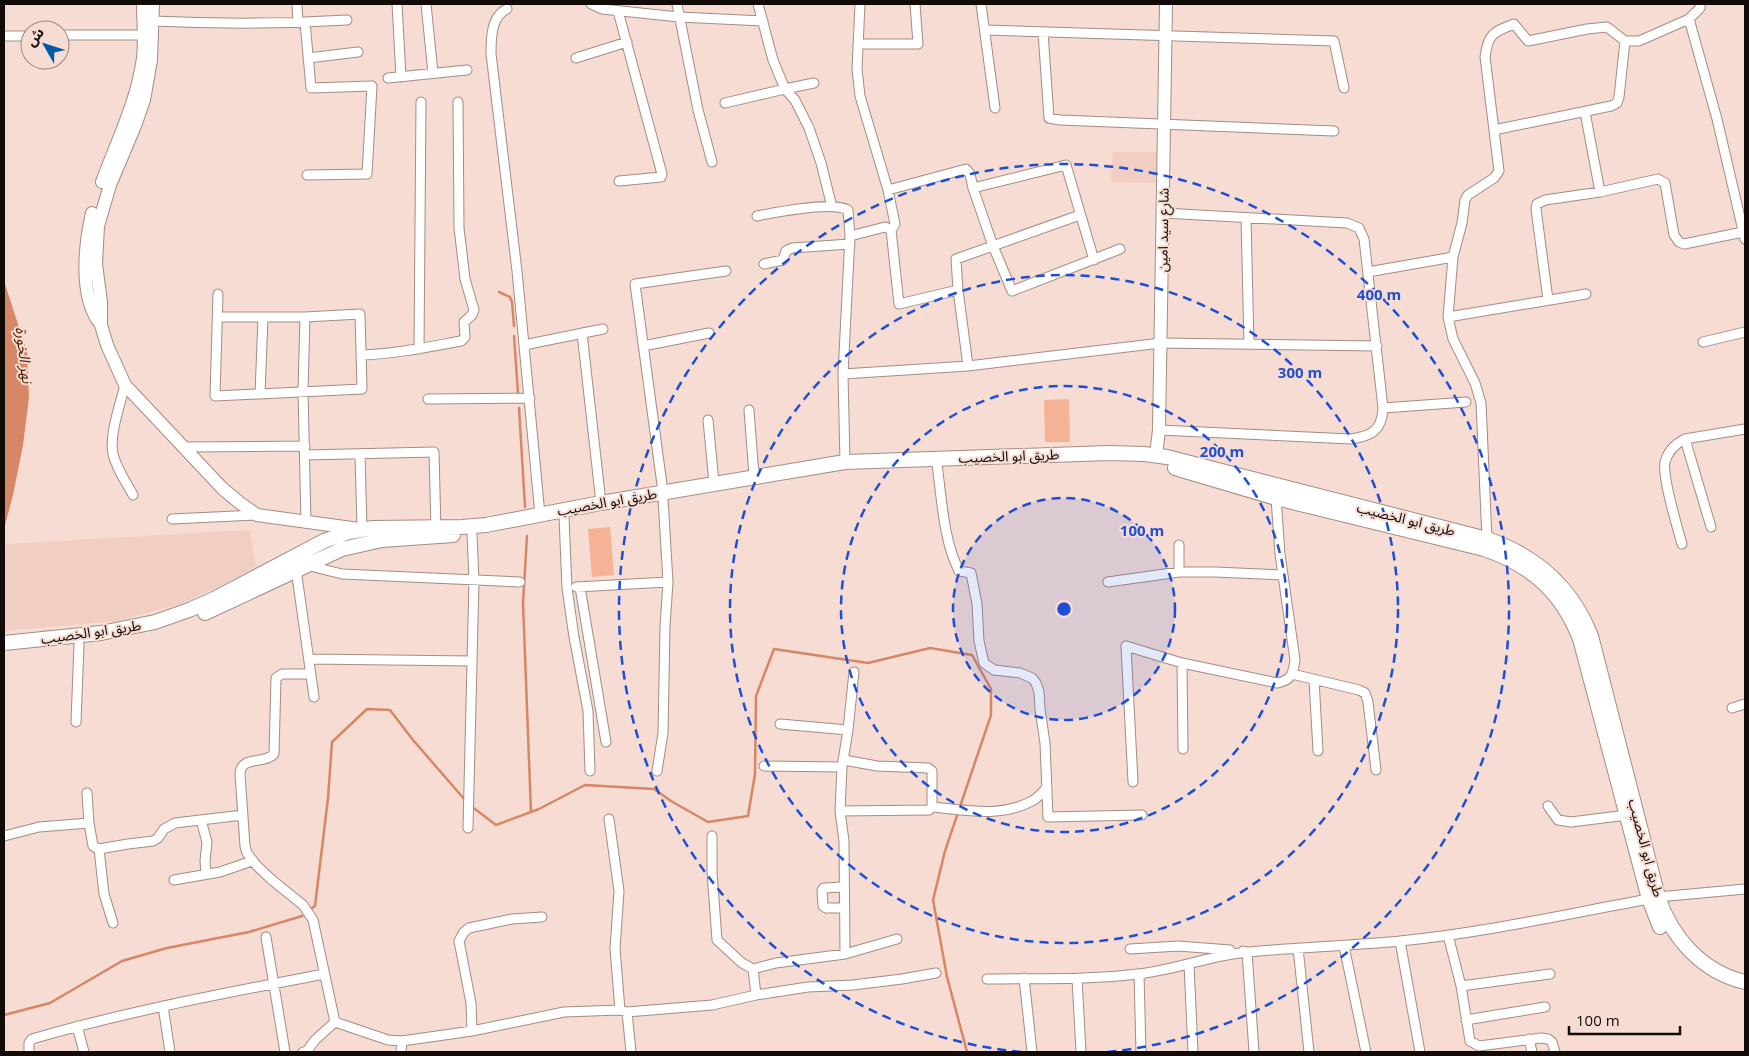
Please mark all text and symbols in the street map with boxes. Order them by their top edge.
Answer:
north arrow [20,20,70,70]
text: ش [21,23,48,50]
street label: شارع سيد امين [1152,188,1175,272]
text: 400 m [1357,284,1401,304]
water label: نهر الخورة [12,326,39,386]
text: 300 m [1278,362,1322,382]
text: 200 m [1200,441,1244,461]
street label: طريق ابو الخصيب [958,444,1060,468]
street label: طريق ابو الخصيب [556,483,658,521]
street label: طريق ابو الخصيب [1355,497,1457,541]
text: 100 m [1120,520,1164,540]
centre of rings [1055,600,1073,618]
street label: طريق ابو الخصيب [40,615,142,649]
street label: طريق ابو الخصيب [1623,797,1669,899]
scale bar [1569,1004,1680,1036]
text: 100 m [1576,1010,1620,1030]

